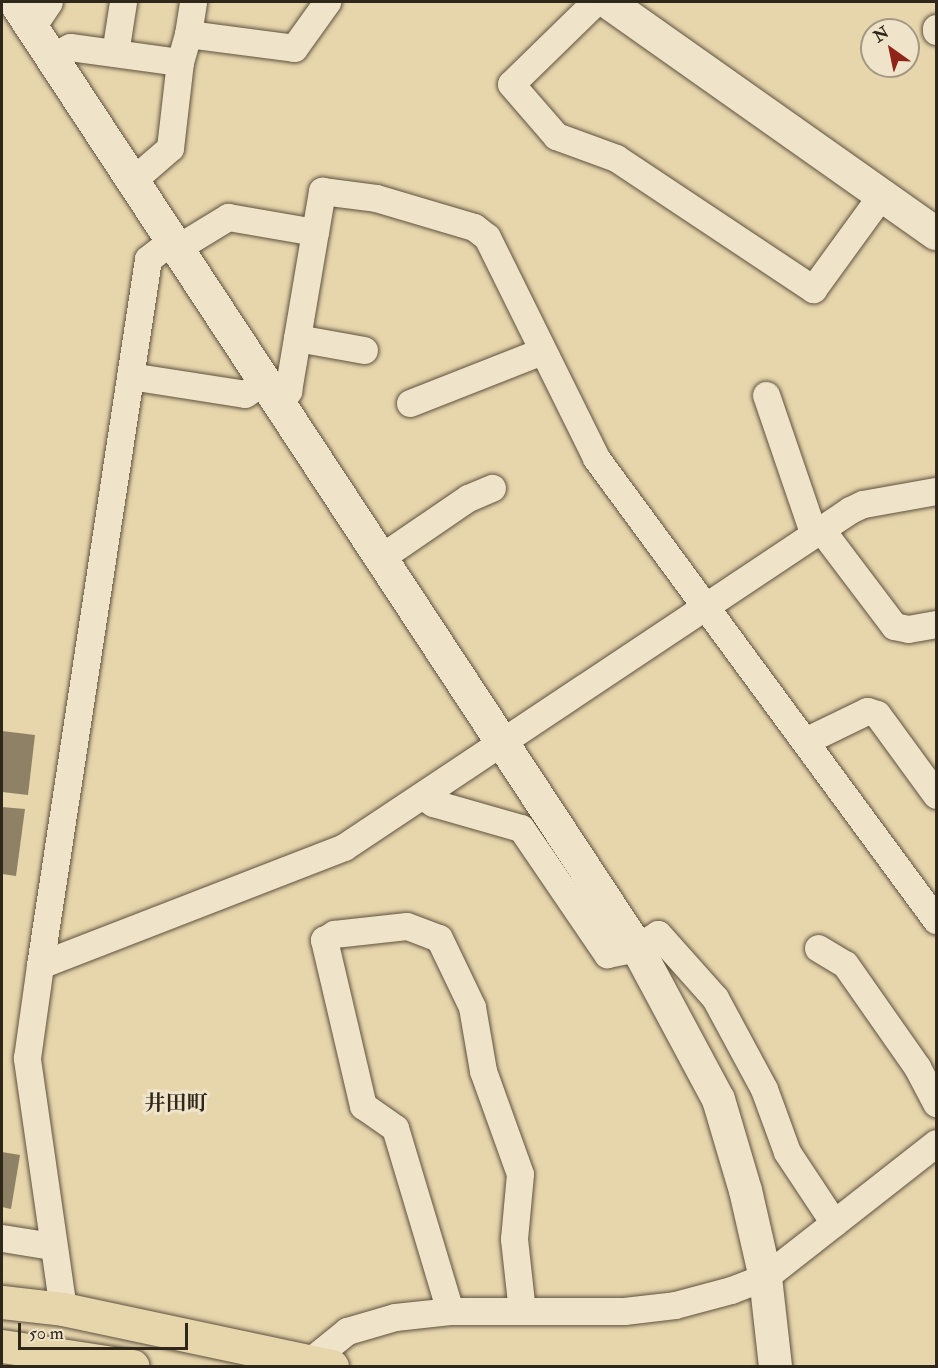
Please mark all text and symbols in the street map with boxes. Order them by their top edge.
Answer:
north arrow [860,18,920,78]
text: N [870,22,893,47]
district label: 井田町 [145,1091,207,1117]
scale bar [21,1311,190,1349]
text: 50 m [29,1322,64,1345]

